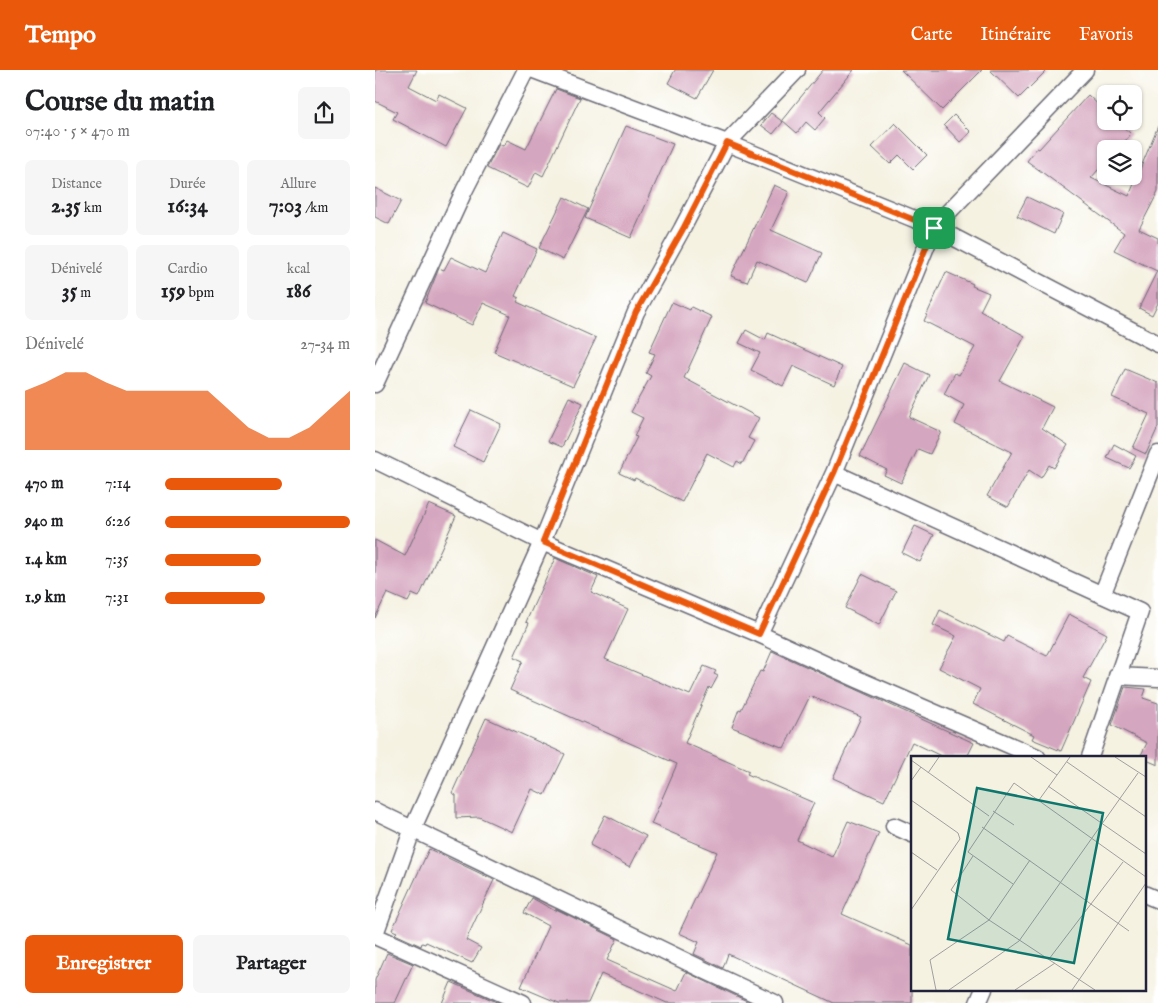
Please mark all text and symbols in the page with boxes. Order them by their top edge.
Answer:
text: Tempo [25,20,96,51]
text: Carte [911,24,953,47]
text: Itinéraire [981,24,1051,47]
text: Favoris [1079,24,1133,47]
text: Course du matin [25,85,215,120]
map controls [1097,85,1142,185]
button: locate [1097,85,1142,130]
button: share [298,87,350,139]
text: 07:40 · 5 × 470 m [25,122,130,142]
button: layers [1097,140,1142,185]
text: Distance [51,175,102,193]
text: Durée [169,175,206,193]
text: Allure [281,175,316,193]
text: 2.35 [51,193,81,220]
text: 16:34 [167,193,208,220]
text: 7:03 [269,193,302,220]
text: km [81,199,102,217]
text: /km [302,199,328,217]
pin [913,207,955,249]
icon: arrive [920,214,948,242]
text: Dénivelé [51,260,102,278]
text: Cardio [168,260,207,278]
text: kcal [287,260,310,278]
text: 35 [62,278,77,305]
text: 159 [161,278,185,305]
text: 186 [286,278,311,305]
text: m [77,284,91,302]
text: bpm [185,284,214,302]
text: Dénivelé [25,335,84,355]
text: 27–34 m [300,335,350,355]
text: 470 m [25,474,64,494]
text: 7:14 [105,474,131,494]
text: 940 m [25,512,63,532]
text: 6:26 [105,512,130,532]
text: 1.4 km [25,550,67,570]
text: 7:35 [105,550,128,570]
text: 1.9 km [25,588,66,608]
text: 7:31 [105,588,129,608]
inset map [911,756,1145,990]
button: Enregistrer [25,935,183,993]
button: Partager [193,935,350,993]

